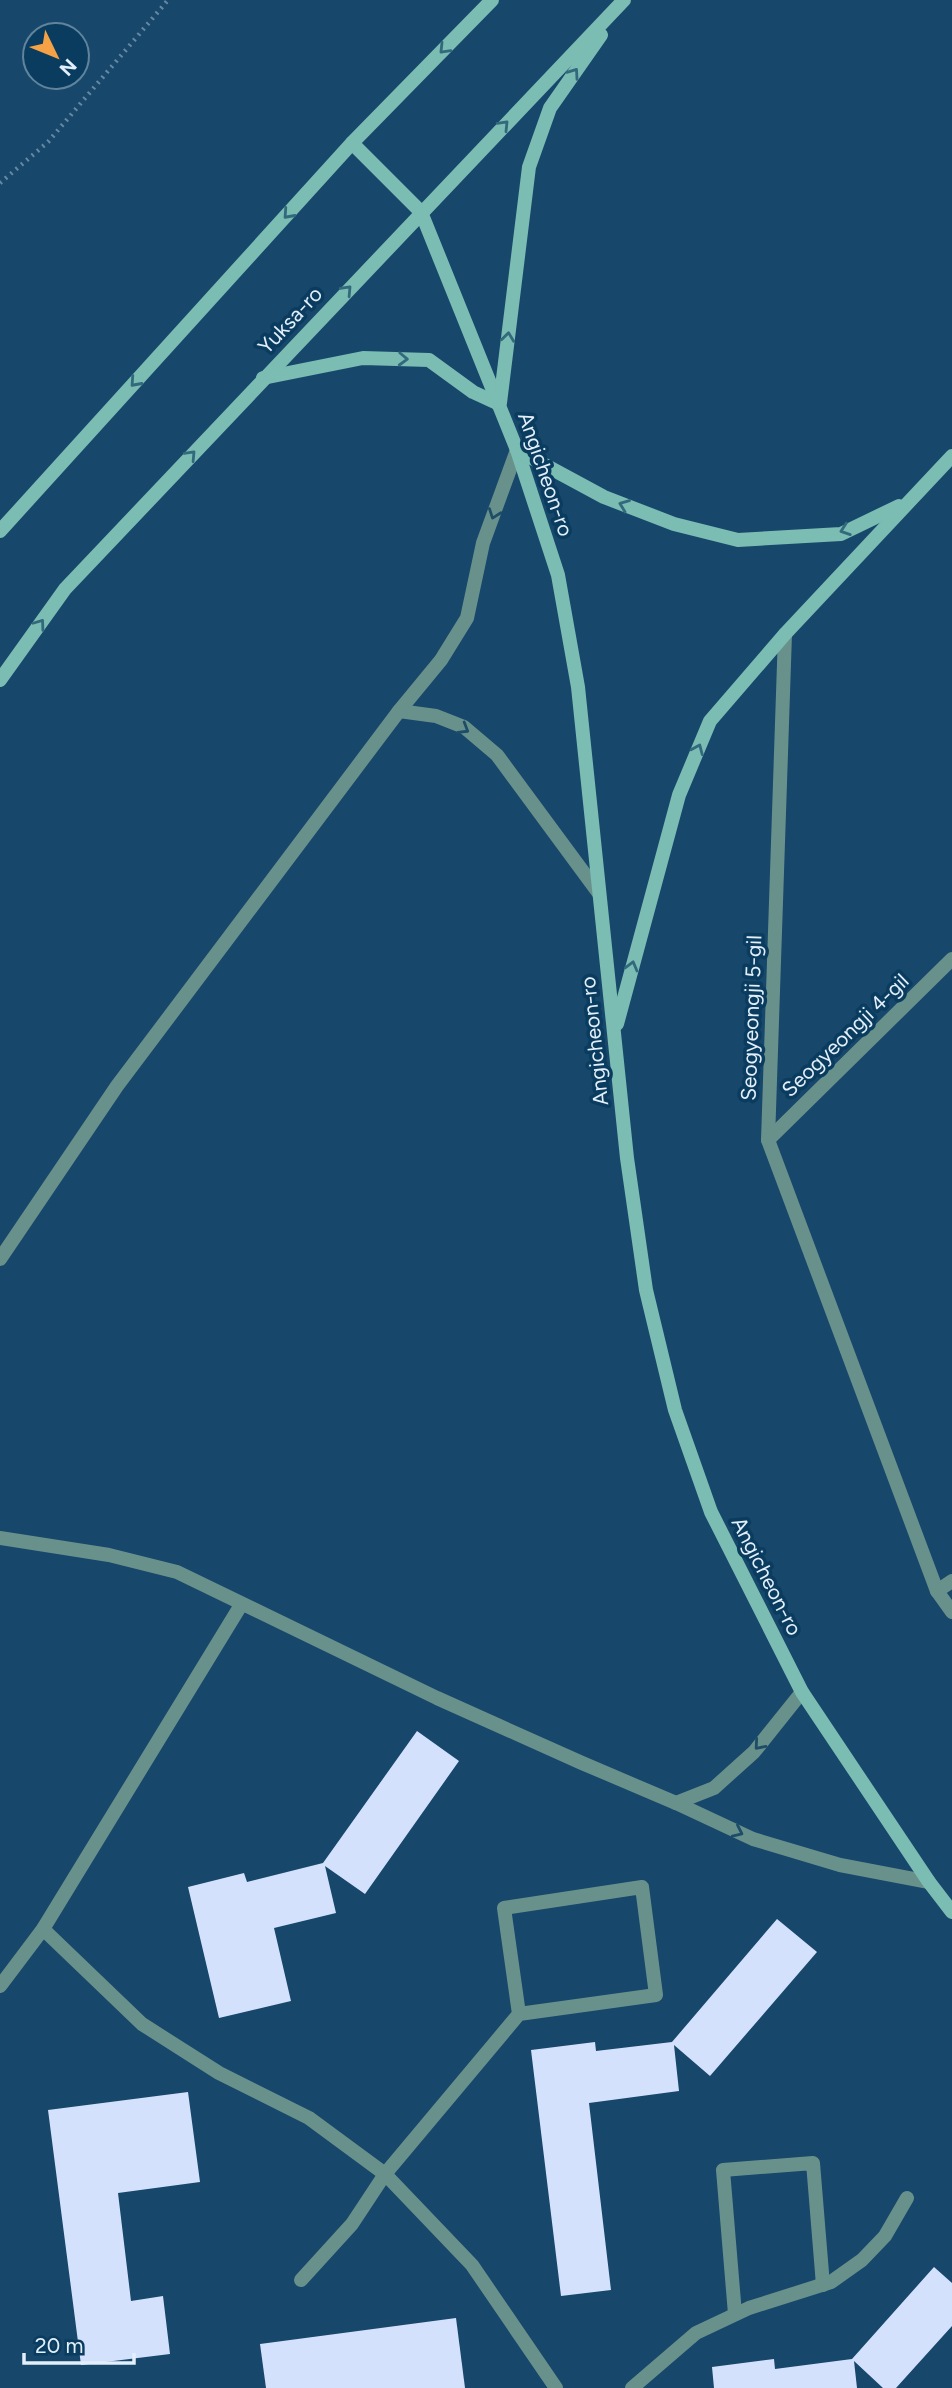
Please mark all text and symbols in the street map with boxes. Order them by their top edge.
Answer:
north arrow [21,21,91,91]
one-way arrow [440,41,453,54]
text: N [55,54,81,80]
one-way arrow [566,68,578,81]
one-way arrow [496,120,509,133]
one-way arrow [283,206,296,219]
street label: Yuksa-ro [253,281,327,359]
one-way arrow [339,285,352,298]
one-way arrow [500,331,515,342]
one-way arrow [398,351,408,367]
one-way arrow [131,374,143,387]
street label: Angicheon-ro [513,409,579,539]
one-way arrow [183,450,195,463]
one-way arrow [618,499,630,513]
one-way arrow [488,508,502,520]
one-way arrow [839,522,851,537]
one-way arrow [32,619,44,632]
one-way arrow [456,721,469,734]
one-way arrow [690,744,704,756]
street label: Seogyeongji 5-gil [736,935,766,1101]
one-way arrow [624,961,638,973]
street label: Seogyeongji 4-gil [776,968,914,1102]
street label: Angicheon-ro [575,975,613,1107]
street label: Angicheon-ro [726,1513,808,1639]
one-way arrow [755,1737,767,1750]
one-way arrow [731,1824,743,1838]
scale bar [24,2322,135,2366]
text: 20 m [35,2333,83,2358]

